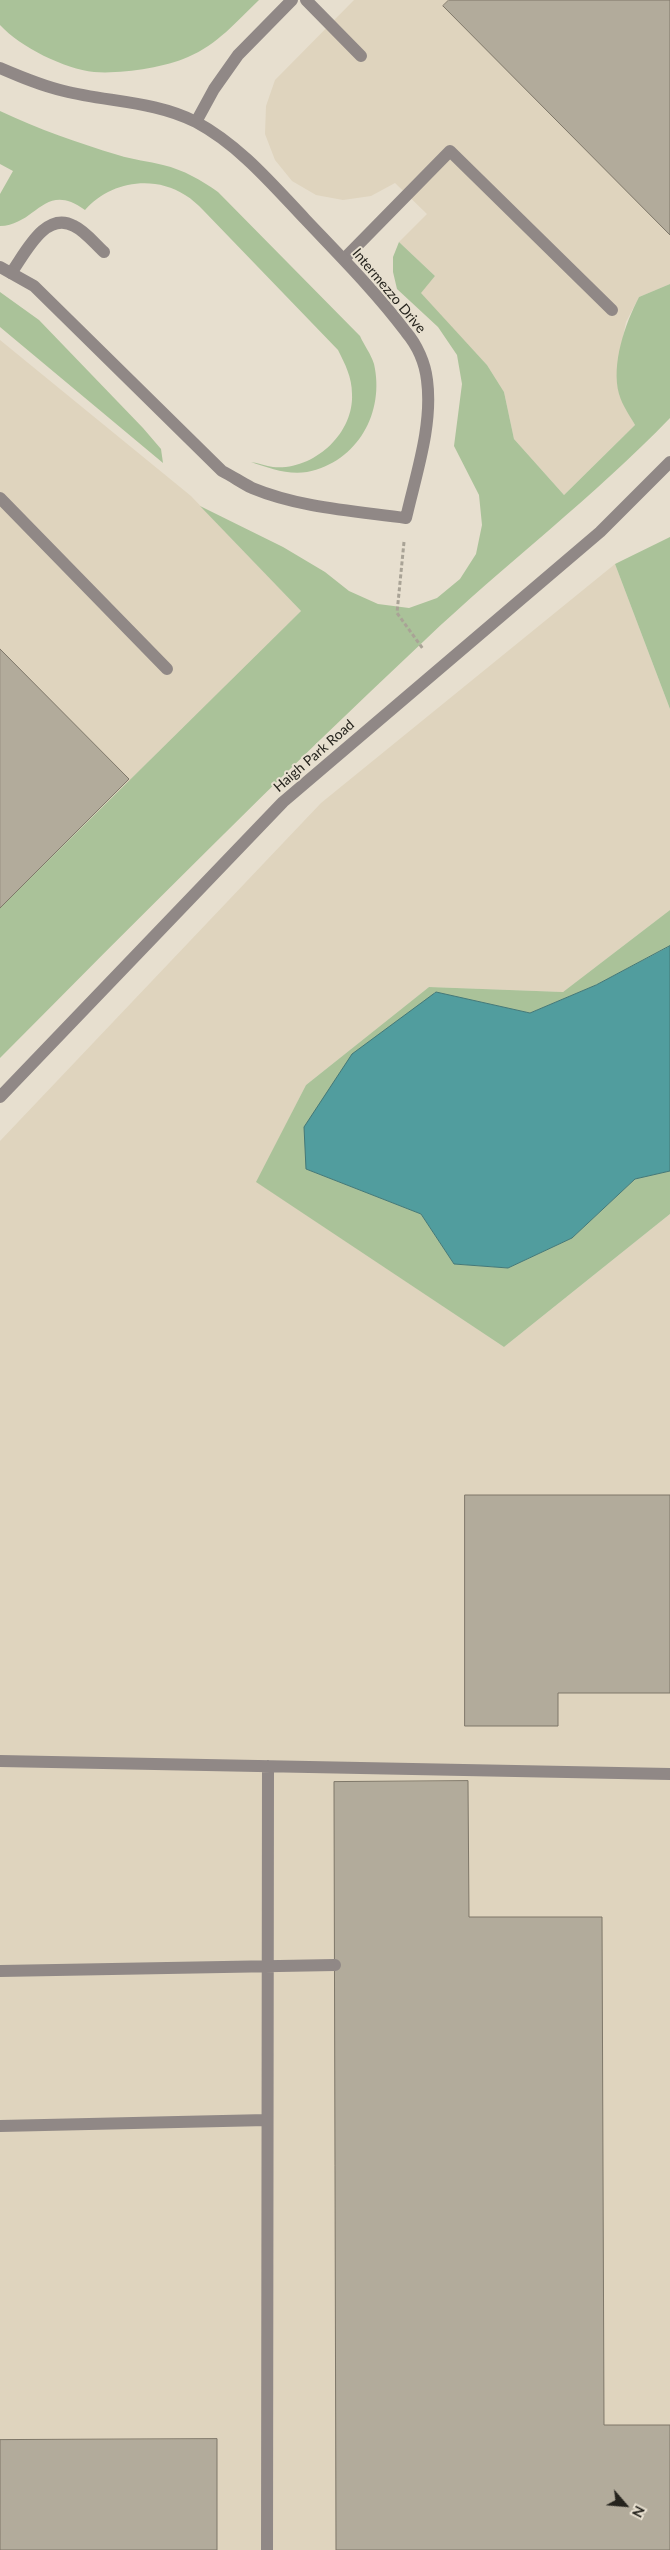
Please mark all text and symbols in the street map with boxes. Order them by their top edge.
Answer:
street label: Intermezzo Drive [349,245,429,337]
street label: Haigh Park Road [270,716,358,796]
north arrow [600,2480,650,2530]
text: N [629,2503,649,2521]

